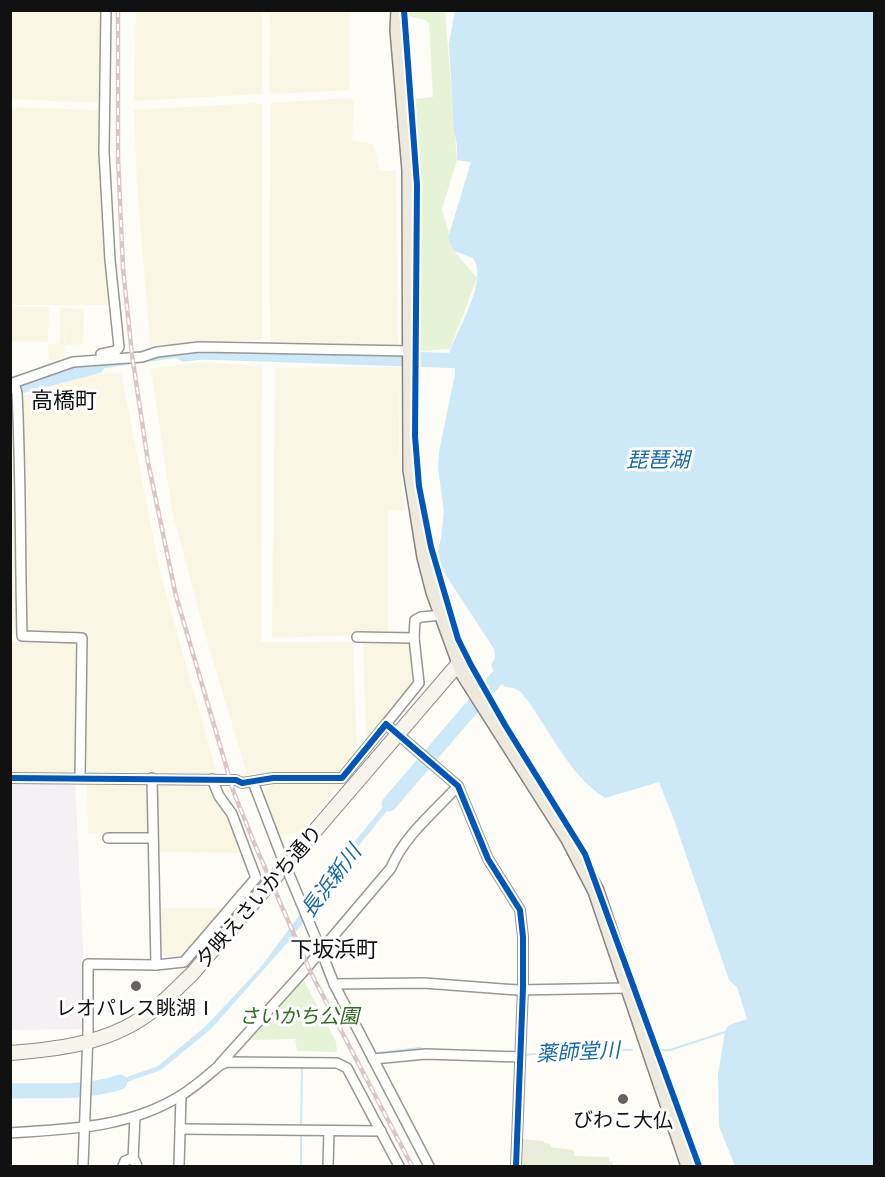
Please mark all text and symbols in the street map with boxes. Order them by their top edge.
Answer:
district label: 高橋町 [31,388,97,413]
water label: 琵琶湖 [627,448,692,472]
street label: 夕映えさいかち通り [191,820,327,972]
water label: 長浜新川 [296,839,367,922]
district label: 下坂浜町 [290,937,378,962]
marker: レオパレス眺湖Ⅰ [129,979,143,993]
place label: レオパレス眺湖Ⅰ [56,996,216,1020]
park label: さいかち公園 [239,1004,362,1028]
water label: 薬師堂川 [535,1038,623,1066]
marker: びわこ大仏 [616,1092,630,1106]
place label: びわこ大仏 [573,1108,673,1132]

